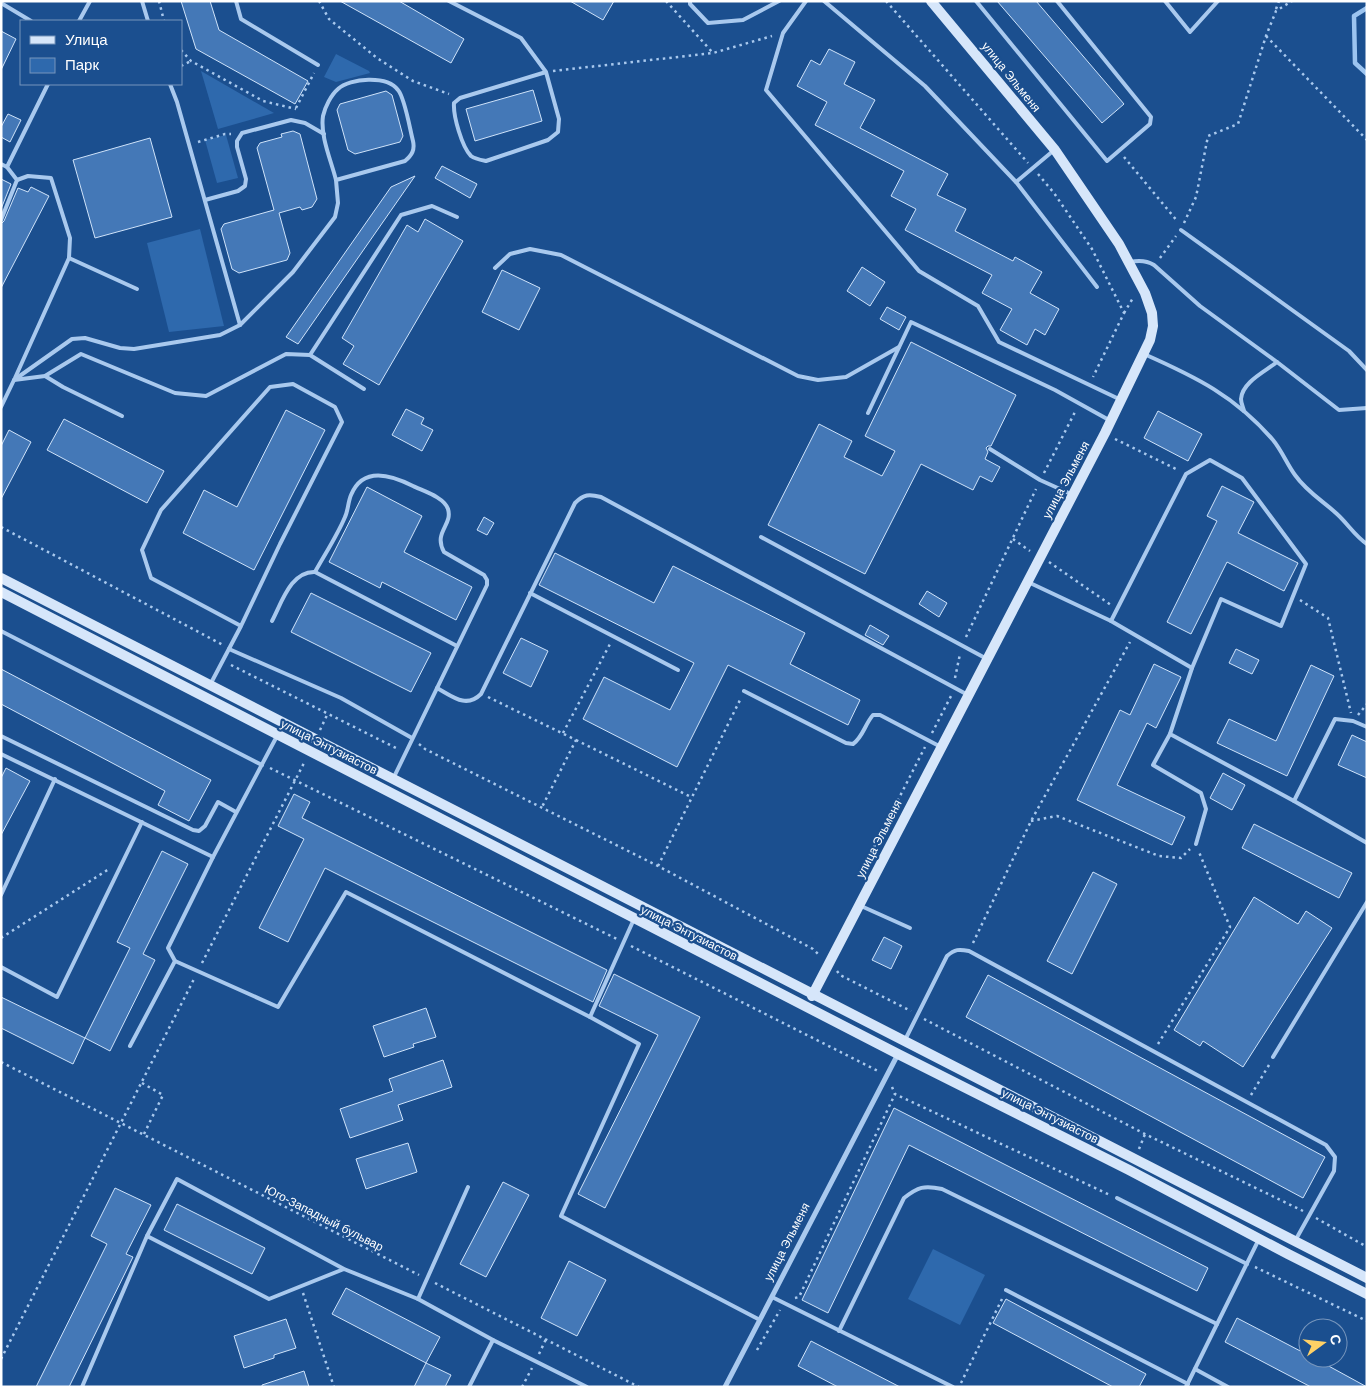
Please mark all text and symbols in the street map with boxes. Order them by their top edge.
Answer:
legend [20,20,182,85]
text: Улица [65,31,108,48]
street label: улица Эльменя [979,39,1043,115]
text: Парк [65,56,99,73]
street label: улица Эльменя [1040,439,1092,521]
street label: улица Энтузиастов [278,717,380,777]
street label: улица Эльменя [853,798,905,880]
street label: улица Энтузиастов [638,903,740,963]
street label: улица Энтузиастов [999,1086,1101,1146]
street label: Юго-Западный бульвар [262,1182,386,1254]
street label: улица Эльменя [761,1201,813,1283]
north arrow [1298,1318,1348,1368]
text: С [1327,1333,1345,1347]

